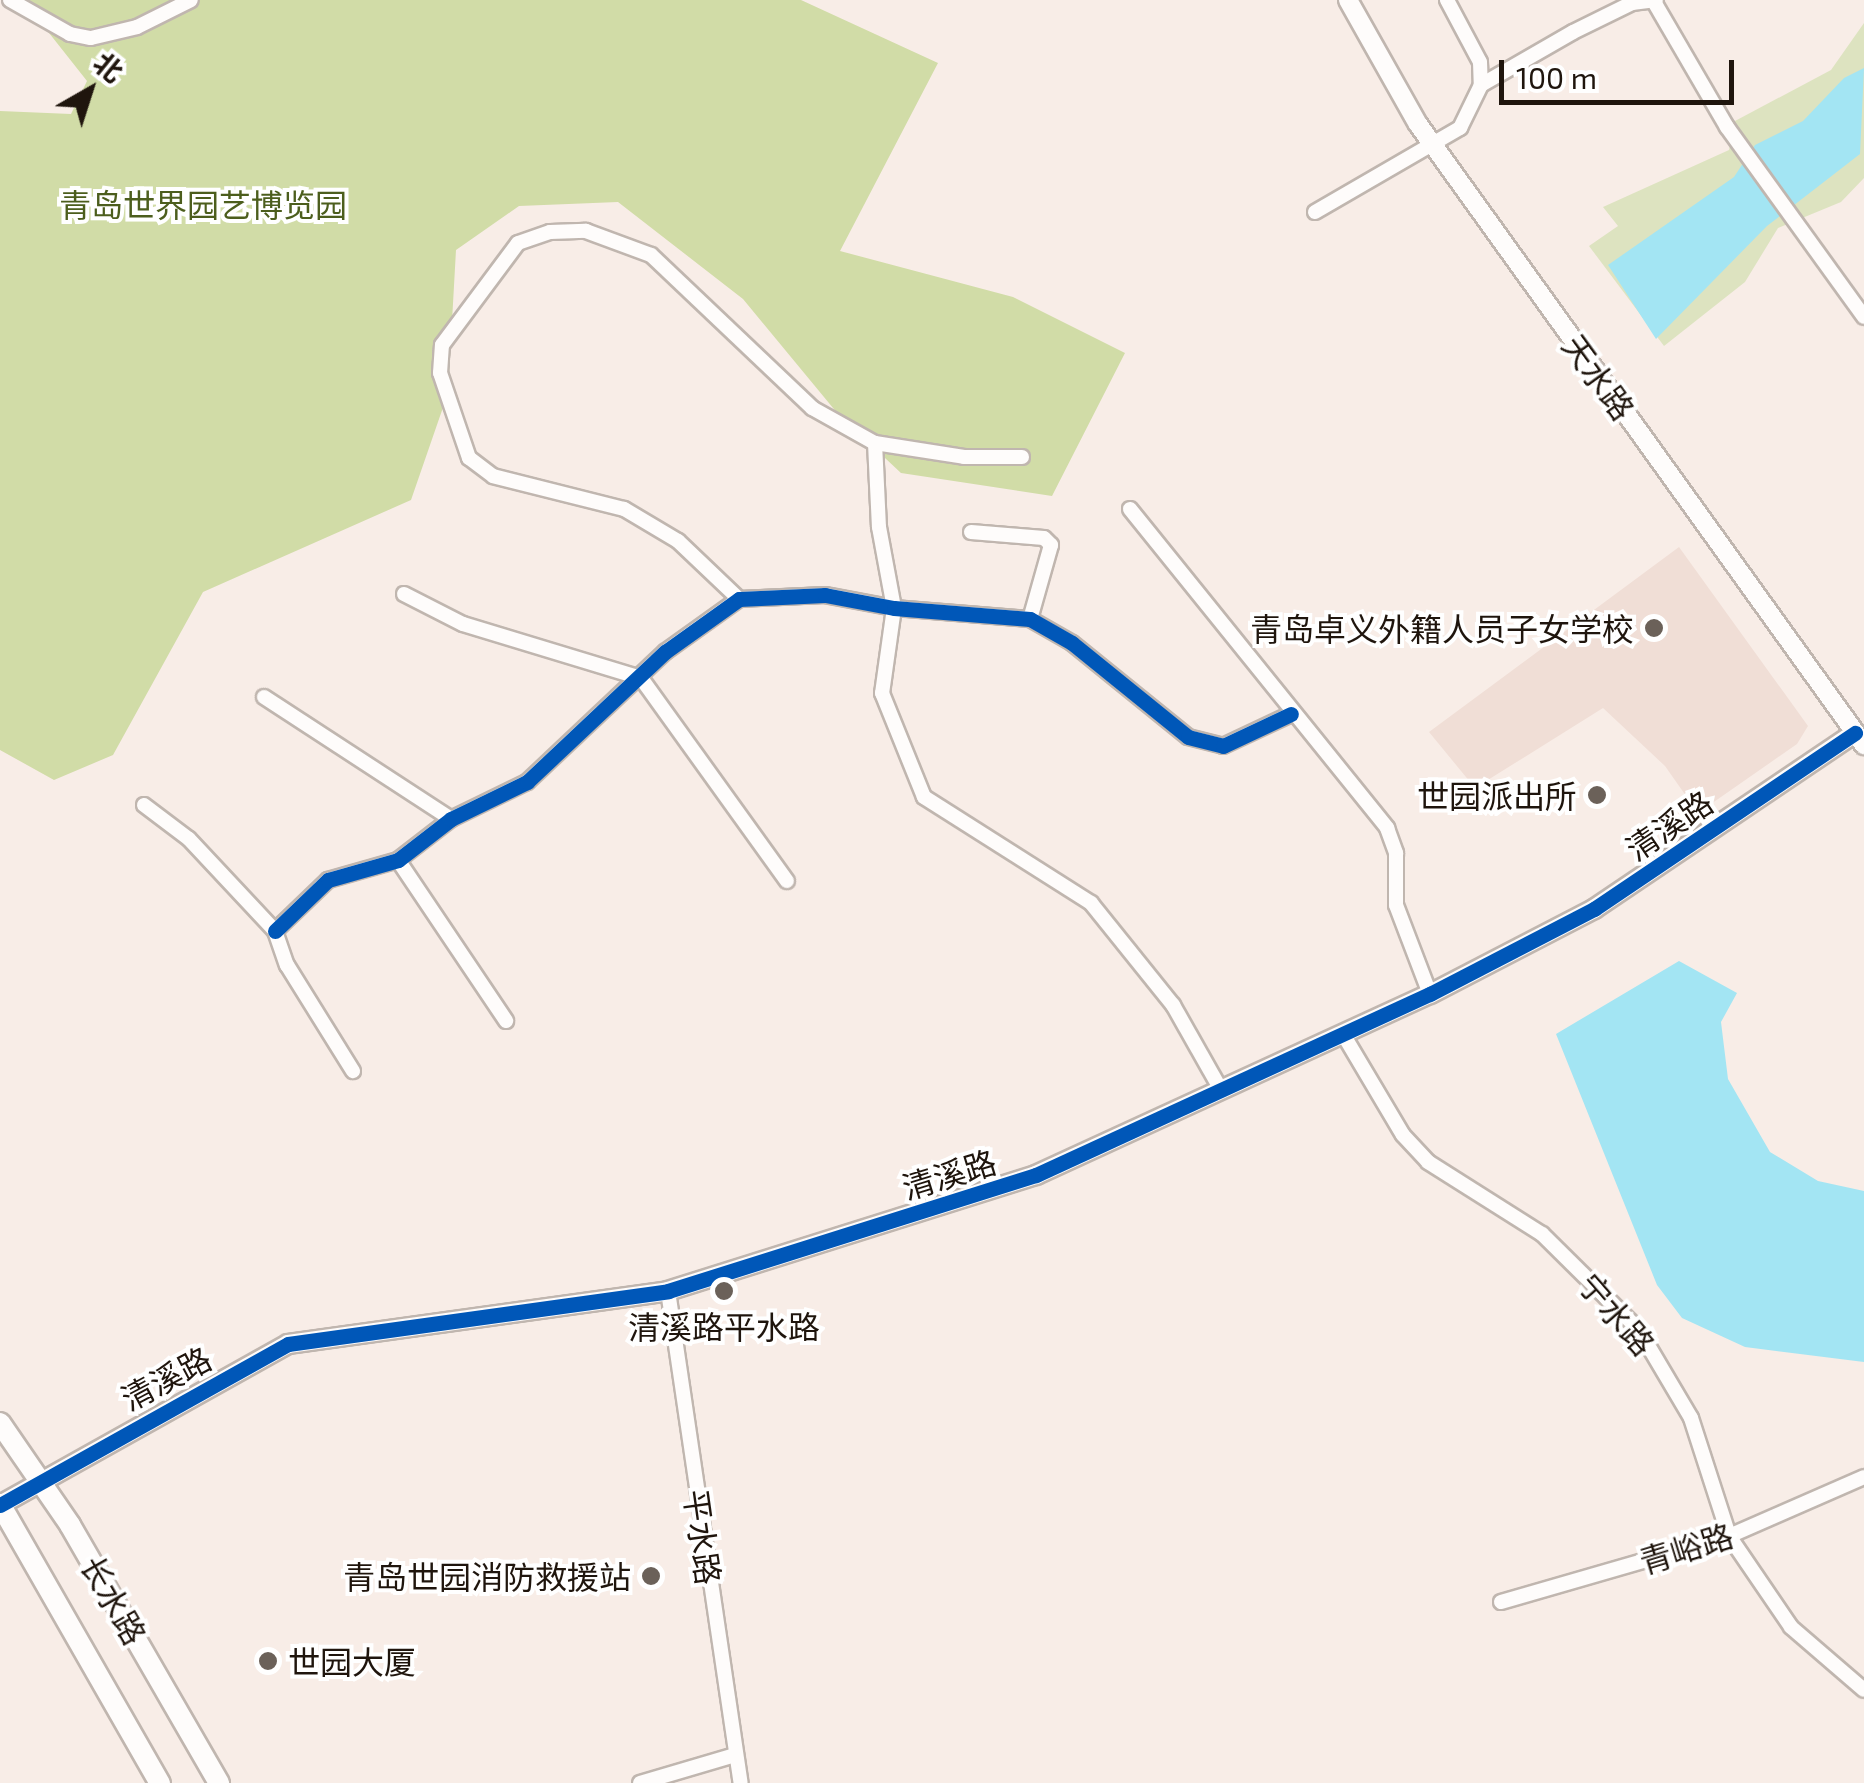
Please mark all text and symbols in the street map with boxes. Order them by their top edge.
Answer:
north arrow [40,40,140,140]
scale bar [1504,40,1739,102]
text: 北 [87,45,130,89]
text: 100 m [1516,59,1597,95]
park label: 青岛世界园艺博览园 [59,185,347,223]
street label: 天水路 [1555,327,1643,427]
place label: 青岛卓义外籍人员子女学校 [1250,609,1634,647]
marker: 青岛卓义外籍人员子女学校 [1643,617,1665,639]
place label: 世园派出所 [1417,776,1577,814]
street label: 清溪路 [1618,782,1720,868]
marker: 世园派出所 [1586,784,1608,806]
street label: 清溪路 [897,1142,1001,1206]
street label: 宁水路 [1571,1265,1663,1363]
marker: 清溪路平水路 [713,1280,735,1302]
place label: 清溪路平水路 [628,1307,820,1345]
street label: 清溪路 [115,1339,217,1417]
street label: 平水路 [677,1487,729,1587]
street label: 青峪路 [1634,1516,1738,1580]
street label: 长水路 [73,1549,155,1651]
place label: 青岛世园消防救援站 [343,1557,631,1595]
marker: 青岛世园消防救援站 [640,1565,662,1587]
place label: 世园大厦 [288,1642,416,1680]
marker: 世园大厦 [257,1650,279,1672]

